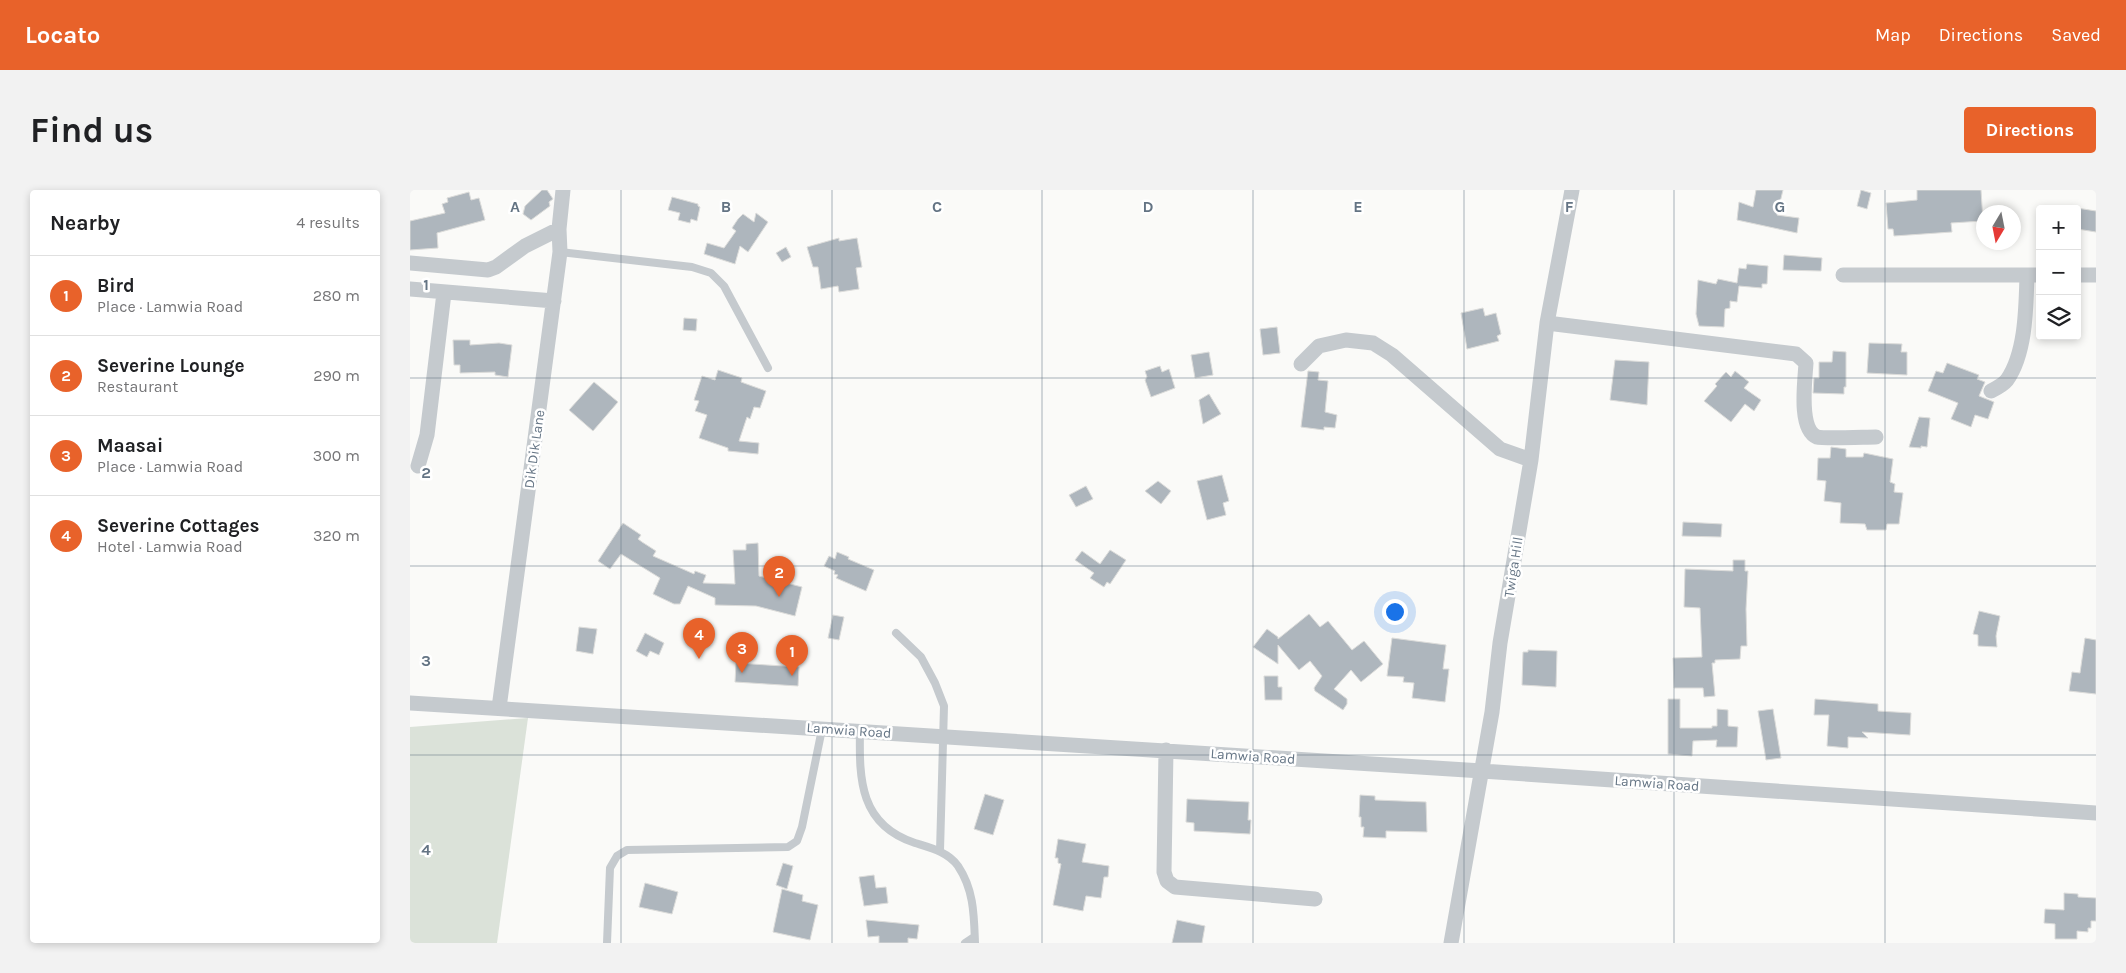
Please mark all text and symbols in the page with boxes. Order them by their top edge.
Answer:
text: Locato [25,21,100,49]
text: Map [1875,24,1911,46]
text: Directions [1939,24,2023,46]
text: Saved [2051,24,2101,46]
button: Directions [1964,107,2096,153]
text: Find us [30,110,153,151]
text: A [510,197,520,216]
text: B [721,197,731,216]
text: C [932,197,942,216]
text: D [1143,197,1154,216]
text: E [1353,197,1363,216]
text: F [1565,197,1574,216]
text: G [1775,197,1785,216]
north arrow [1976,205,2021,250]
map controls [2036,205,2081,340]
button: + [2036,205,2081,250]
text: Nearby [50,211,120,235]
text: 4 results [296,213,360,232]
button: − [2036,250,2081,295]
text: Bird [97,275,135,297]
text: 1 [423,275,429,294]
text: 1 [63,286,69,305]
text: 280 m [313,286,360,305]
button: layers [2036,295,2081,340]
text: Place · Lamwia Road [97,297,243,316]
text: Severine Lounge [97,355,245,377]
text: 2 [61,366,71,385]
text: 290 m [313,366,360,385]
text: Restaurant [97,377,178,396]
street label: Dik Dik Lane [521,409,548,489]
text: Maasai [97,435,163,457]
text: 3 [61,446,71,465]
text: 300 m [313,446,360,465]
text: Place · Lamwia Road [97,457,243,476]
text: 2 [421,463,431,482]
text: Severine Cottages [97,515,260,537]
text: 4 [61,526,71,545]
text: 320 m [313,526,360,545]
street label: Twiga Hill [1500,535,1527,599]
text: Hotel · Lamwia Road [97,537,243,556]
pin: 2 [763,556,795,597]
your location [1382,599,1408,625]
pin: 4 [683,618,715,659]
pin: 3 [726,632,758,673]
pin: 1 [776,635,808,676]
text: 3 [421,651,431,670]
street label: Lamwia Road [806,719,892,742]
street label: Lamwia Road [1210,745,1296,768]
street label: Lamwia Road [1614,772,1700,795]
text: 4 [421,840,431,859]

